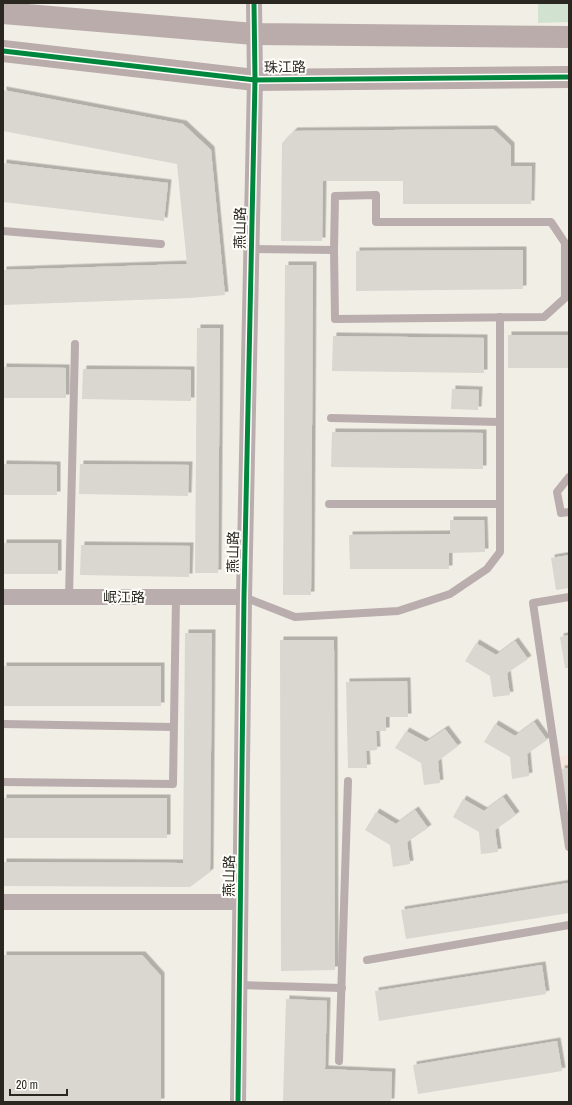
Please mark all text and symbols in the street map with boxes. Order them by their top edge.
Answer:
street label: 珠江路 [264,58,306,76]
street label: 燕山路 [231,207,249,249]
street label: 燕山路 [224,531,242,573]
street label: 岷江路 [103,588,145,606]
street label: 燕山路 [220,855,238,897]
scale bar [10,1071,67,1097]
text: 20 m [16,1077,38,1093]

